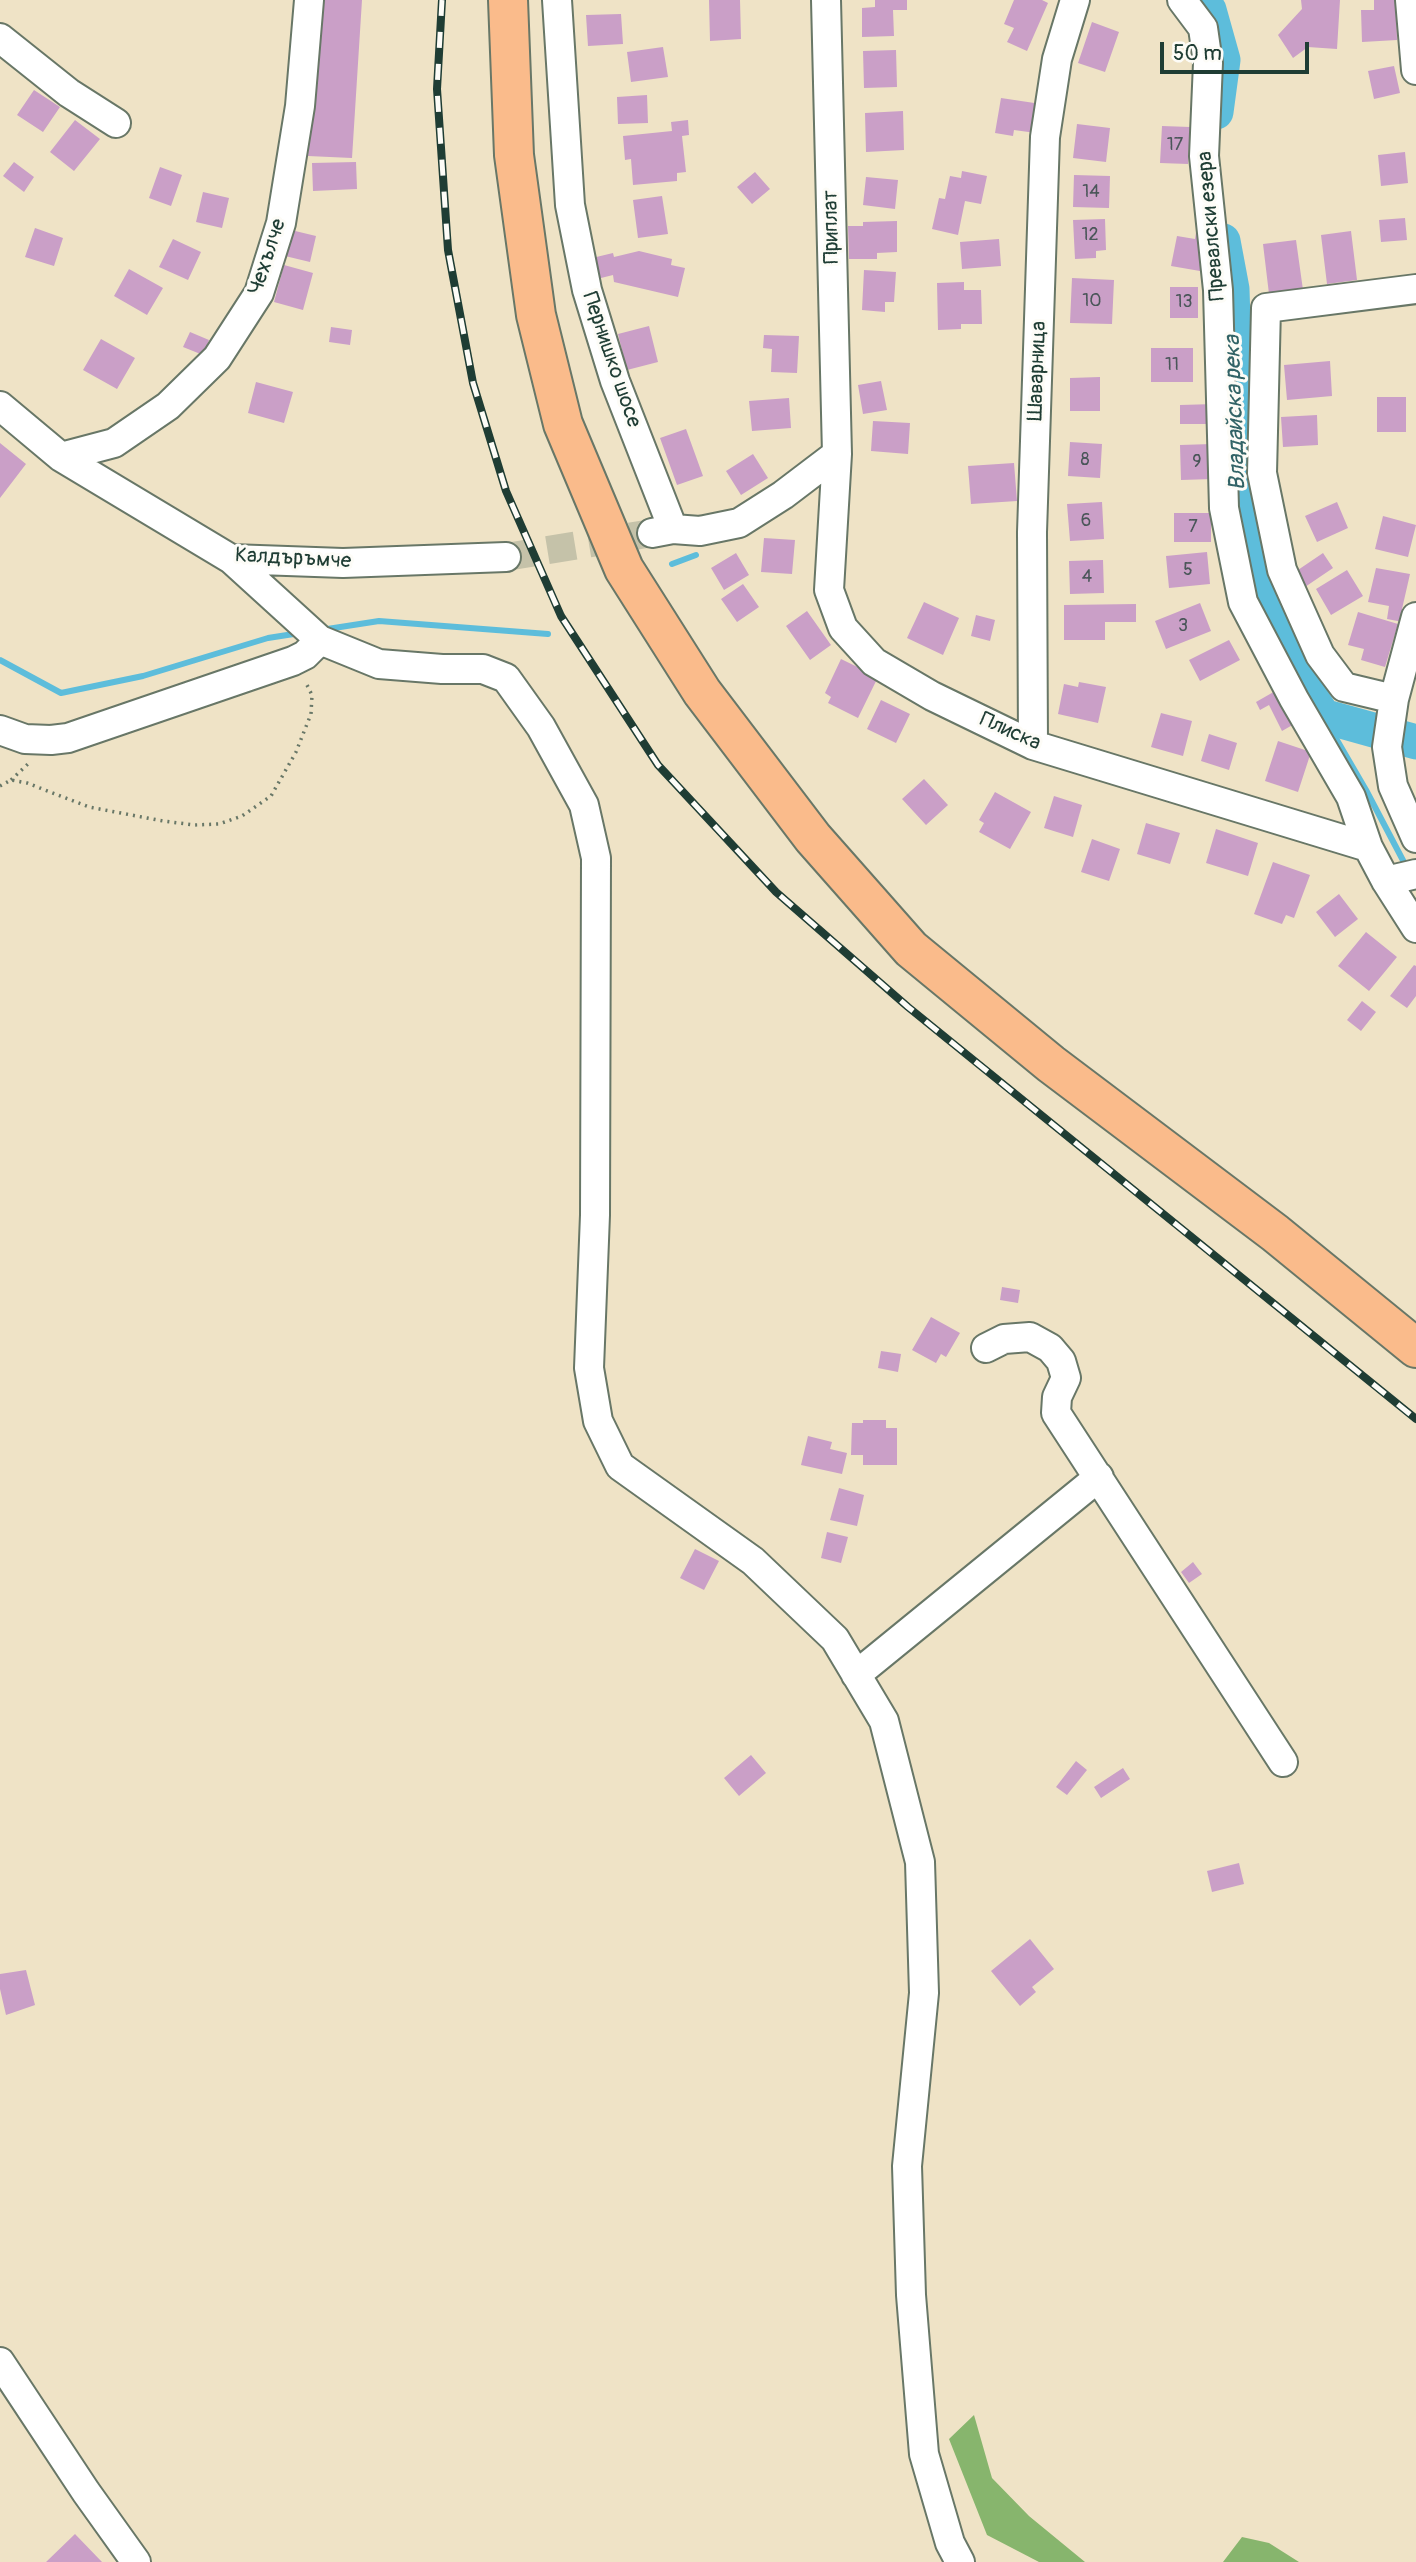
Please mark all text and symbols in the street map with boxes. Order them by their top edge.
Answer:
scale bar [1164,28,1313,72]
text: 50 m [1173,40,1222,67]
house number: 17 [1167,134,1183,156]
street label: Превалски езера [1193,150,1231,302]
house number: 14 [1082,181,1100,203]
street label: Приплат [819,190,845,264]
street label: Чехълче [244,216,292,298]
house number: 12 [1081,224,1099,246]
street label: Пернишко шосе [576,289,646,431]
house number: 10 [1082,290,1102,312]
house number: 13 [1175,291,1193,313]
street label: Шаварница [1024,321,1052,421]
water label: Владайска река [1219,335,1253,491]
house number: 11 [1165,354,1179,376]
house number: 8 [1080,449,1090,471]
house number: 9 [1192,451,1202,473]
house number: 6 [1081,510,1091,532]
house number: 7 [1188,516,1198,538]
street label: Калдъръмче [234,543,352,575]
house number: 5 [1183,559,1193,581]
house number: 4 [1082,566,1092,588]
house number: 3 [1178,615,1188,637]
street label: Плиска [976,707,1044,757]

